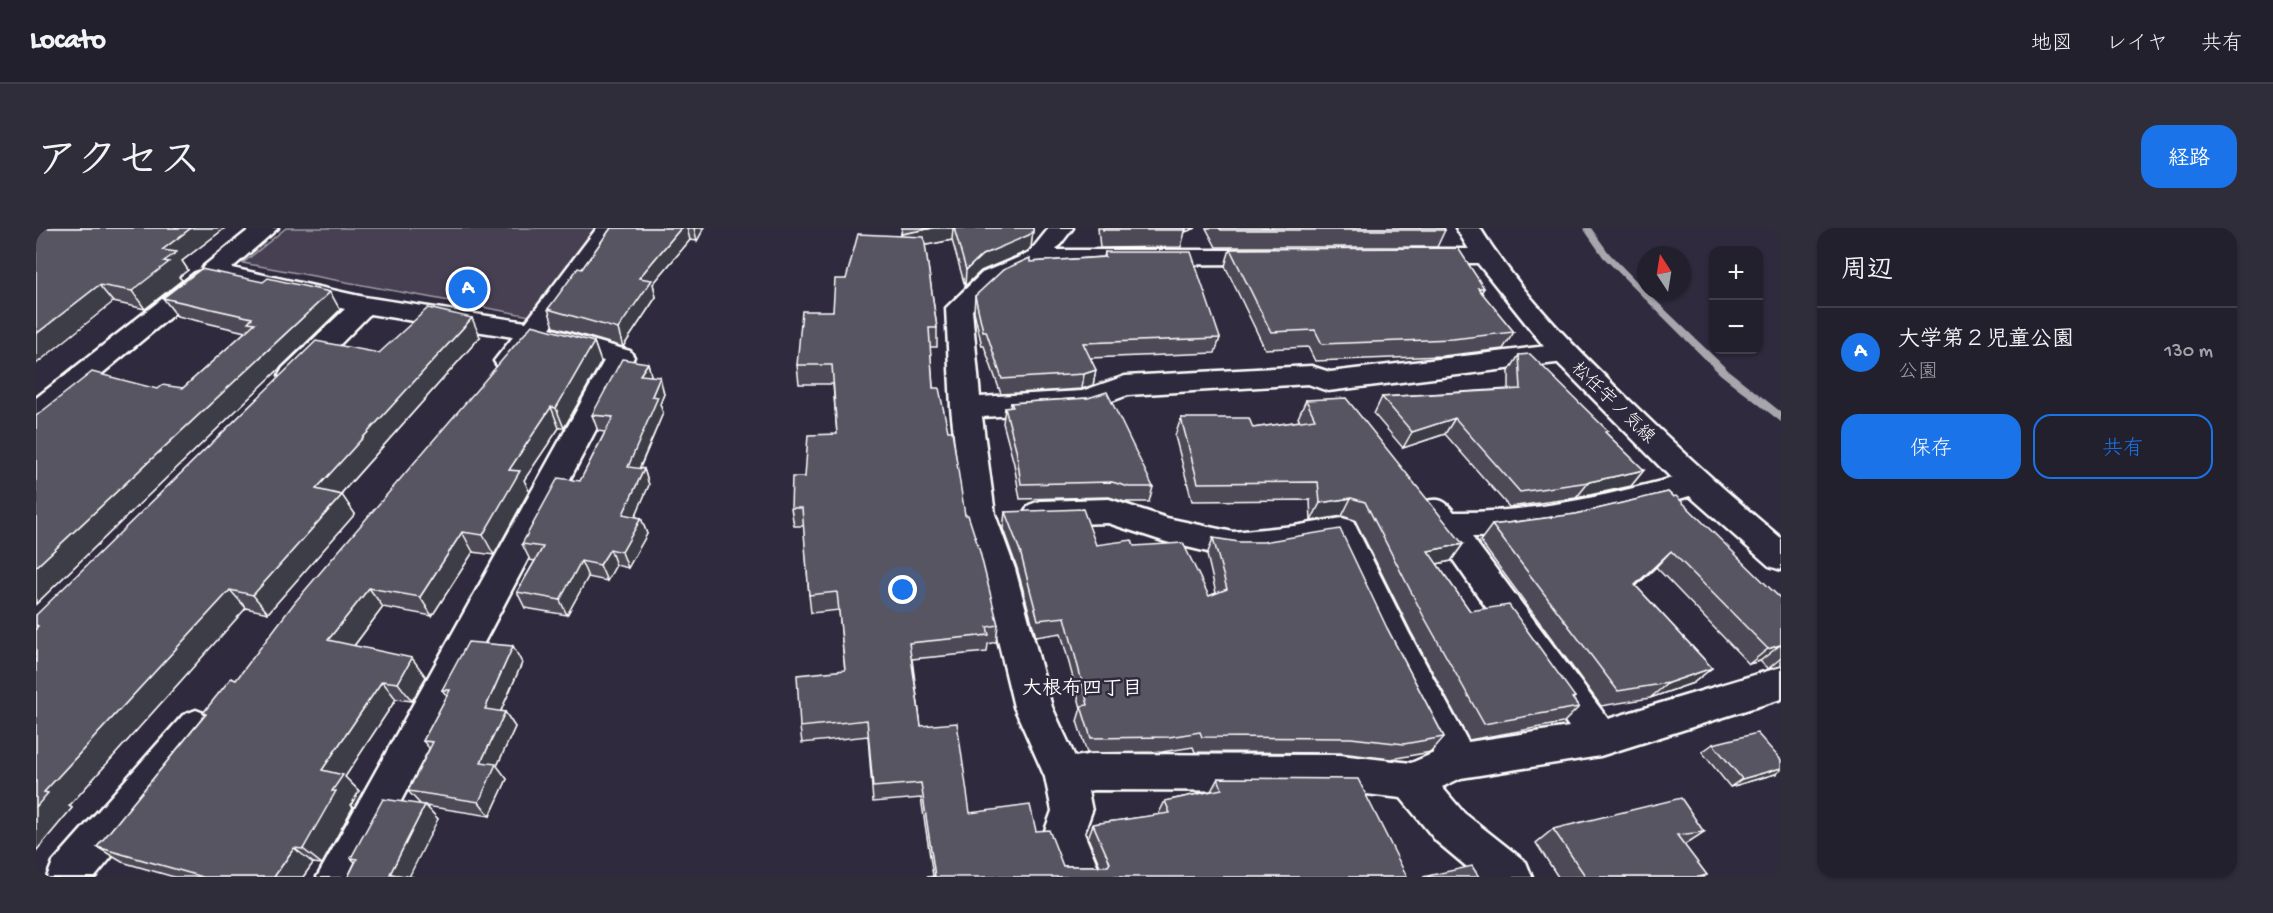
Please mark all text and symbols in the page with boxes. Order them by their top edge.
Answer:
text: Locato [30,25,106,58]
text: 地図 [2031,33,2073,58]
text: レイヤ [2106,33,2168,58]
text: 共有 [2201,33,2243,58]
button: 経路 [2141,125,2237,188]
text: アクセス [36,140,201,189]
north arrow [1637,246,1691,300]
map controls [1709,246,1763,354]
button: + [1709,246,1763,300]
text: 周辺 [1841,257,1893,288]
pin: A [448,266,488,312]
button: − [1709,300,1763,354]
text: 大学第２児童公園 [1898,328,2074,354]
text: A [1855,341,1866,364]
text: 130 m [2164,341,2213,364]
street label: 松任宇ノ気線 [1566,358,1659,449]
text: 公園 [1898,362,1938,385]
button: 保存 [1841,414,2021,479]
button: 共有 [2033,414,2213,479]
your location [888,575,917,604]
district label: 大根布四丁目 [1022,677,1142,702]

